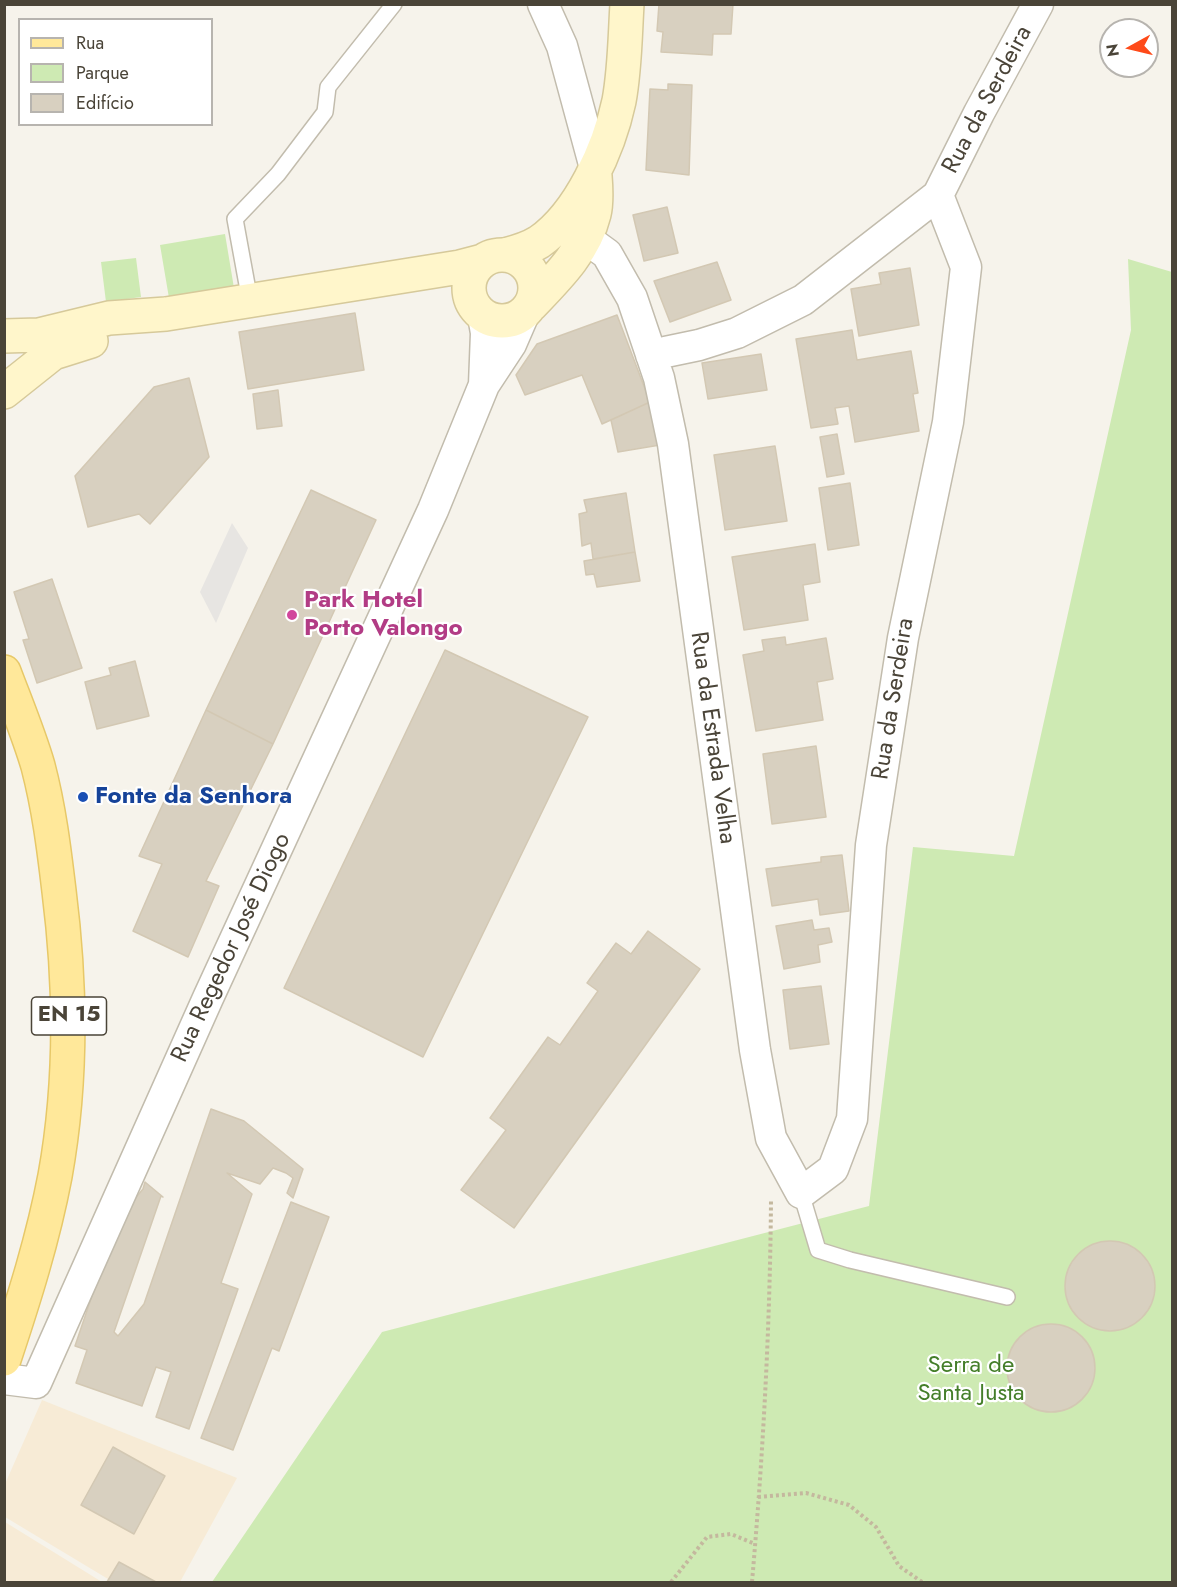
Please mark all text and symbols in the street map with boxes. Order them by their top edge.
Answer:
legend [18,18,213,126]
north arrow [1099,18,1159,78]
street label: Rua da Serdeira [937,21,1039,179]
text: Rua [76,30,104,56]
text: N [1100,42,1125,58]
text: Parque [76,60,129,86]
text: Edifício [76,90,134,116]
place label: Park Hotel Porto Valongo [304,587,463,643]
marker: Park Hotel Porto Valongo [285,608,299,622]
street label: Rua da Serdeira [867,616,921,782]
street label: Rua da Estrada Velha [683,630,741,846]
place label: Fonte da Senhora [95,783,292,811]
marker: Fonte da Senhora [76,790,90,804]
street label: Rua Regedor José Diogo [166,829,298,1067]
road number: EN 15 [32,997,106,1035]
park label: Serra de Santa Justa [917,1352,1025,1408]

